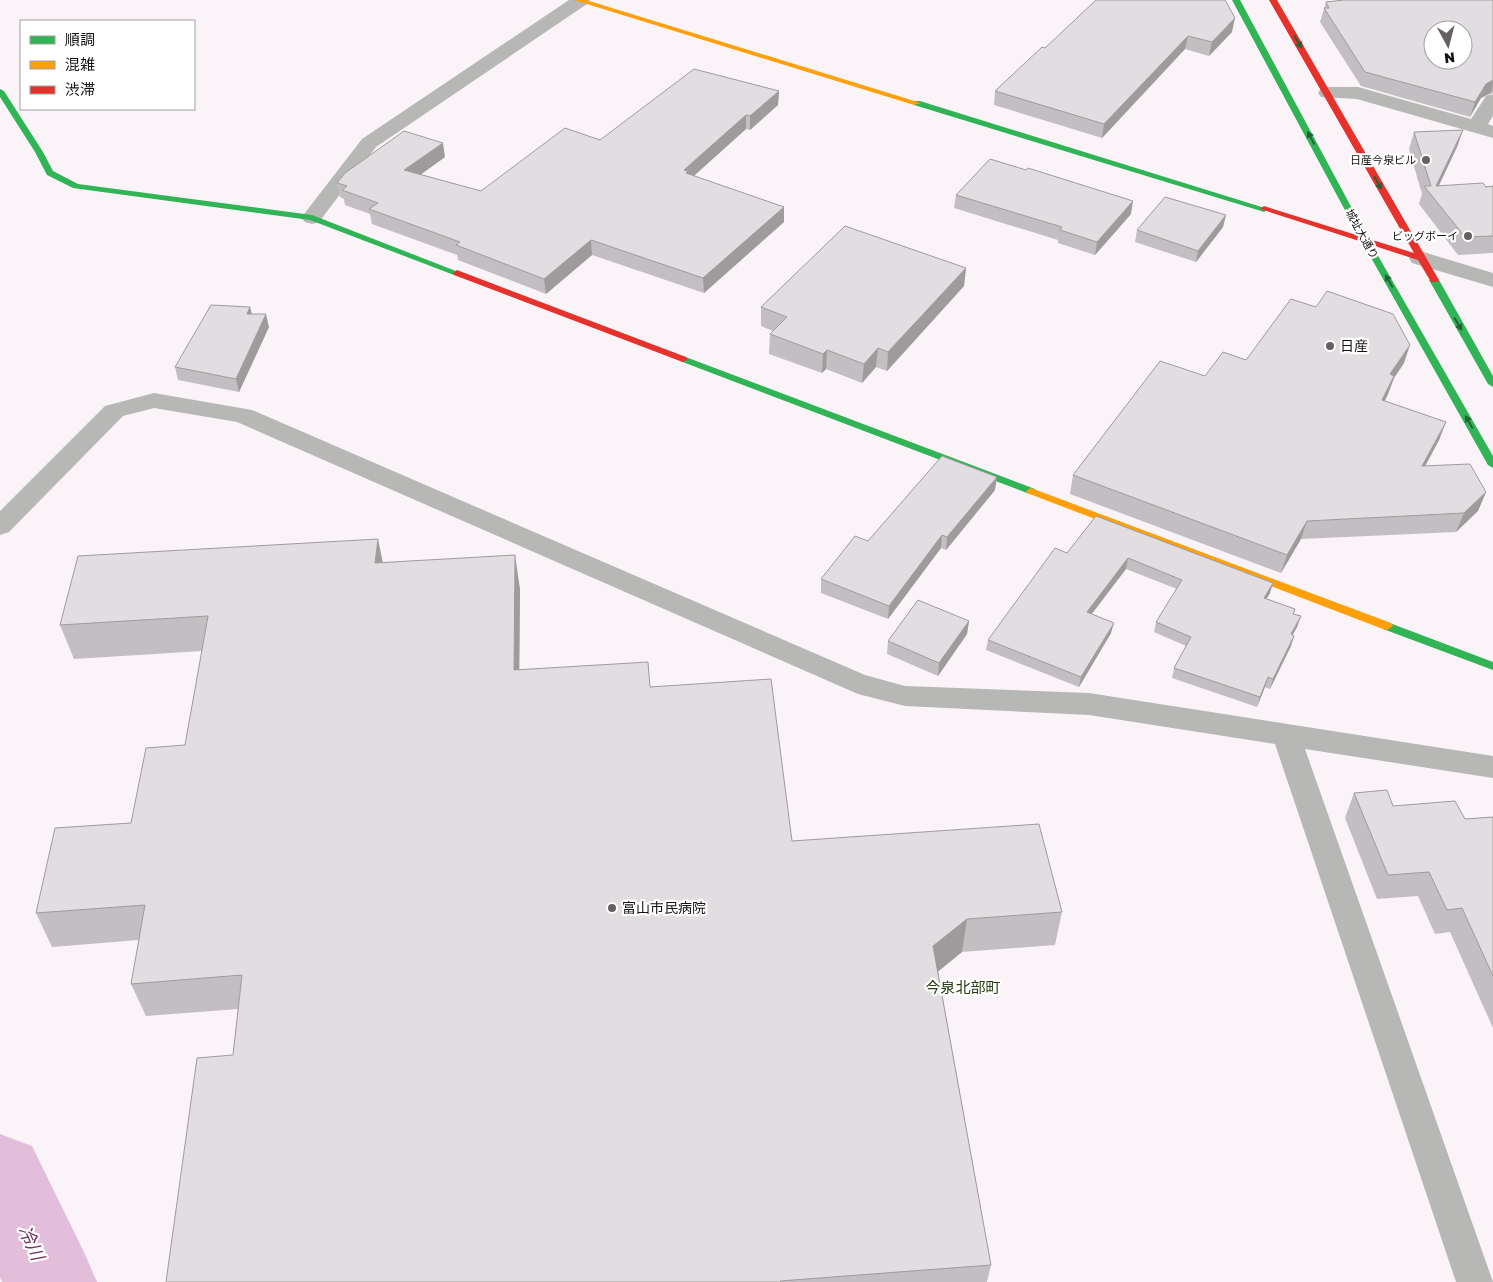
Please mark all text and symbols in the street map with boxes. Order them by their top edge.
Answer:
legend [20,20,195,110]
north arrow [1423,20,1473,70]
text: 順調 [65,30,95,48]
one-way arrow [1293,35,1302,48]
text: N [1443,49,1456,67]
text: 混雑 [65,55,95,73]
text: 渋滞 [65,80,95,98]
one-way arrow [1307,131,1315,146]
place label: 日産今泉ビル [1350,153,1416,166]
marker: 日産今泉ビル [1420,154,1432,166]
one-way arrow [1374,176,1382,190]
street label: 城址大通り [1343,207,1381,261]
place label: ビッグボーイ [1392,229,1458,242]
marker: ビッグボーイ [1462,230,1474,242]
one-way arrow [1384,274,1393,288]
one-way arrow [1454,318,1463,331]
place label: 日産 [1340,337,1368,354]
marker: 日産 [1324,340,1336,352]
one-way arrow [1465,415,1473,430]
place label: 富山市民病院 [622,899,706,916]
marker: 富山市民病院 [606,902,618,914]
district label: 今泉北部町 [925,978,1001,996]
water label: 冷川 [14,1222,50,1265]

